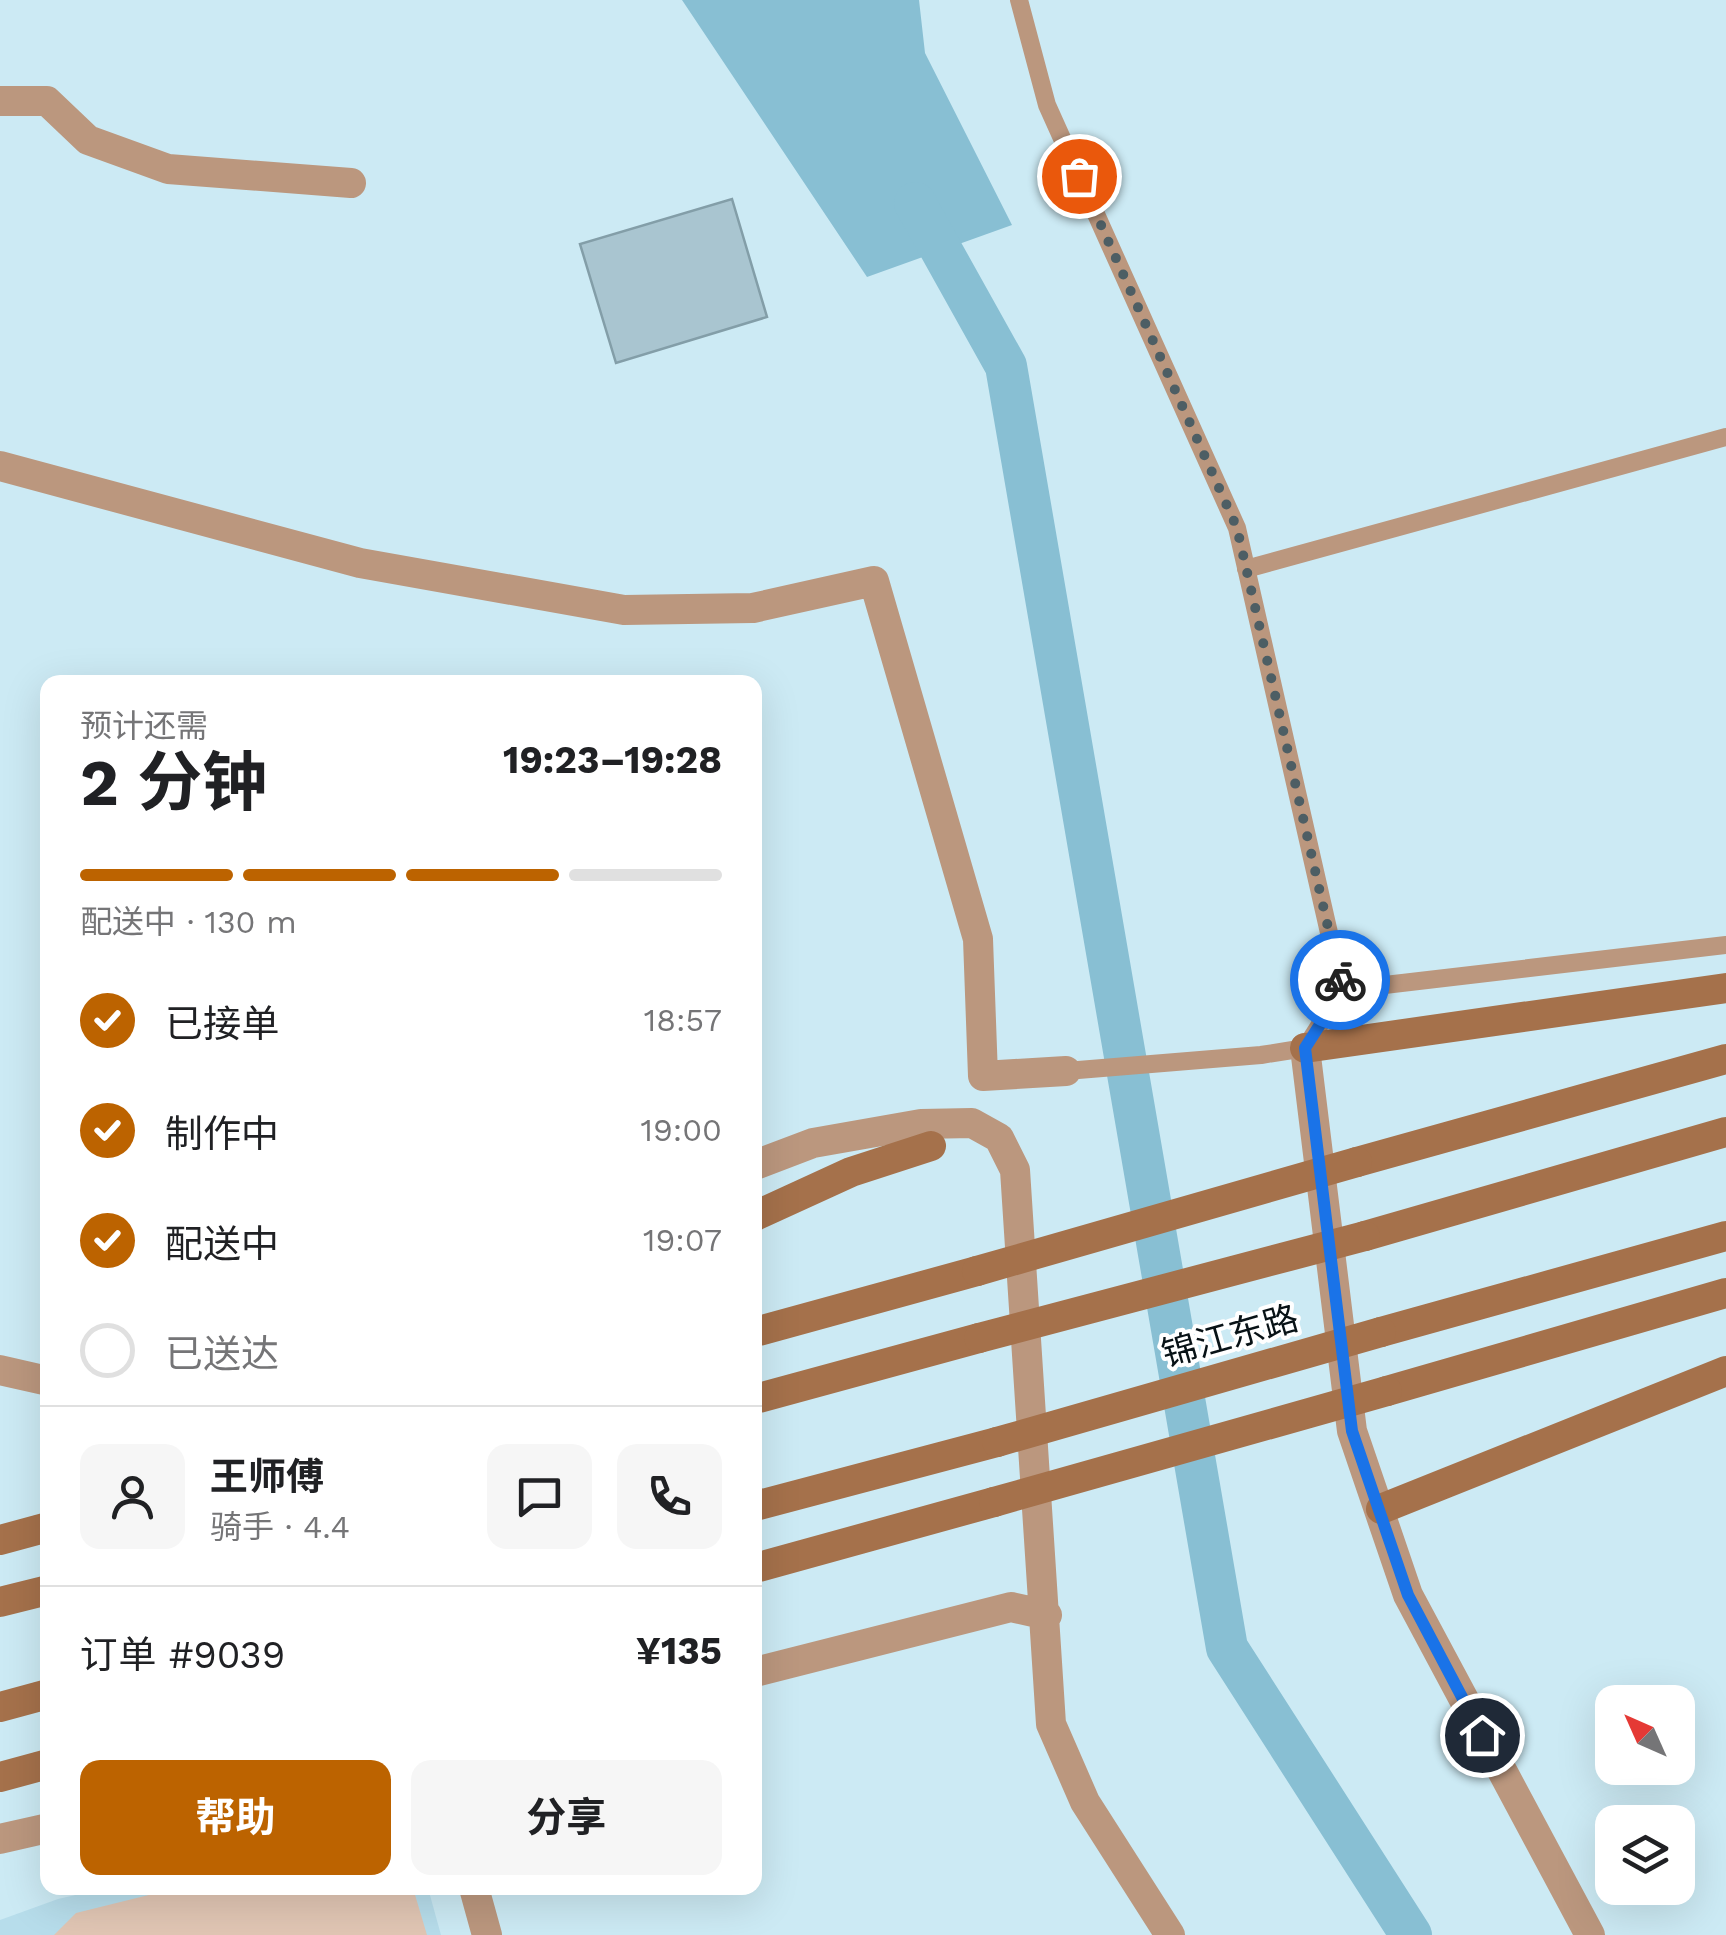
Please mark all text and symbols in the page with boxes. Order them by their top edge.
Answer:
pin [1037,134,1122,219]
icon: bag [1052,149,1107,204]
text: 预计还需 [80,707,208,745]
text: 19:23–19:28 [503,738,722,782]
text: 2 分钟 [80,745,267,821]
text: 配送中 · 130 m [80,903,297,941]
courier [1290,930,1390,1030]
icon: bike [1313,953,1368,1008]
icon: check [80,993,135,1048]
text: 18:57 [644,1001,722,1039]
text: 已接单 [165,1002,279,1046]
icon: check [80,1103,135,1158]
text: 19:00 [640,1111,722,1149]
text: 制作中 [165,1112,279,1156]
icon: check [80,1213,135,1268]
text: 19:07 [643,1221,722,1259]
text: 配送中 [165,1222,279,1266]
street label: 锦江东路 [1157,1297,1303,1375]
text: 已送达 [165,1332,279,1376]
button: person [80,1444,185,1549]
button: chat [487,1444,592,1549]
button: phone [617,1444,722,1549]
text: 王师傅 [210,1455,324,1499]
text: 骑手 · 4.4 [210,1508,350,1546]
text: ¥135 [636,1629,722,1673]
text: 订单 #9039 [80,1633,285,1677]
north arrow [1595,1685,1695,1785]
map controls [1595,1685,1695,1905]
pin [1440,1693,1525,1778]
icon: home [1455,1708,1510,1763]
button: 帮助 [80,1760,391,1875]
button: 分享 [411,1760,722,1875]
button: layers [1595,1805,1695,1905]

